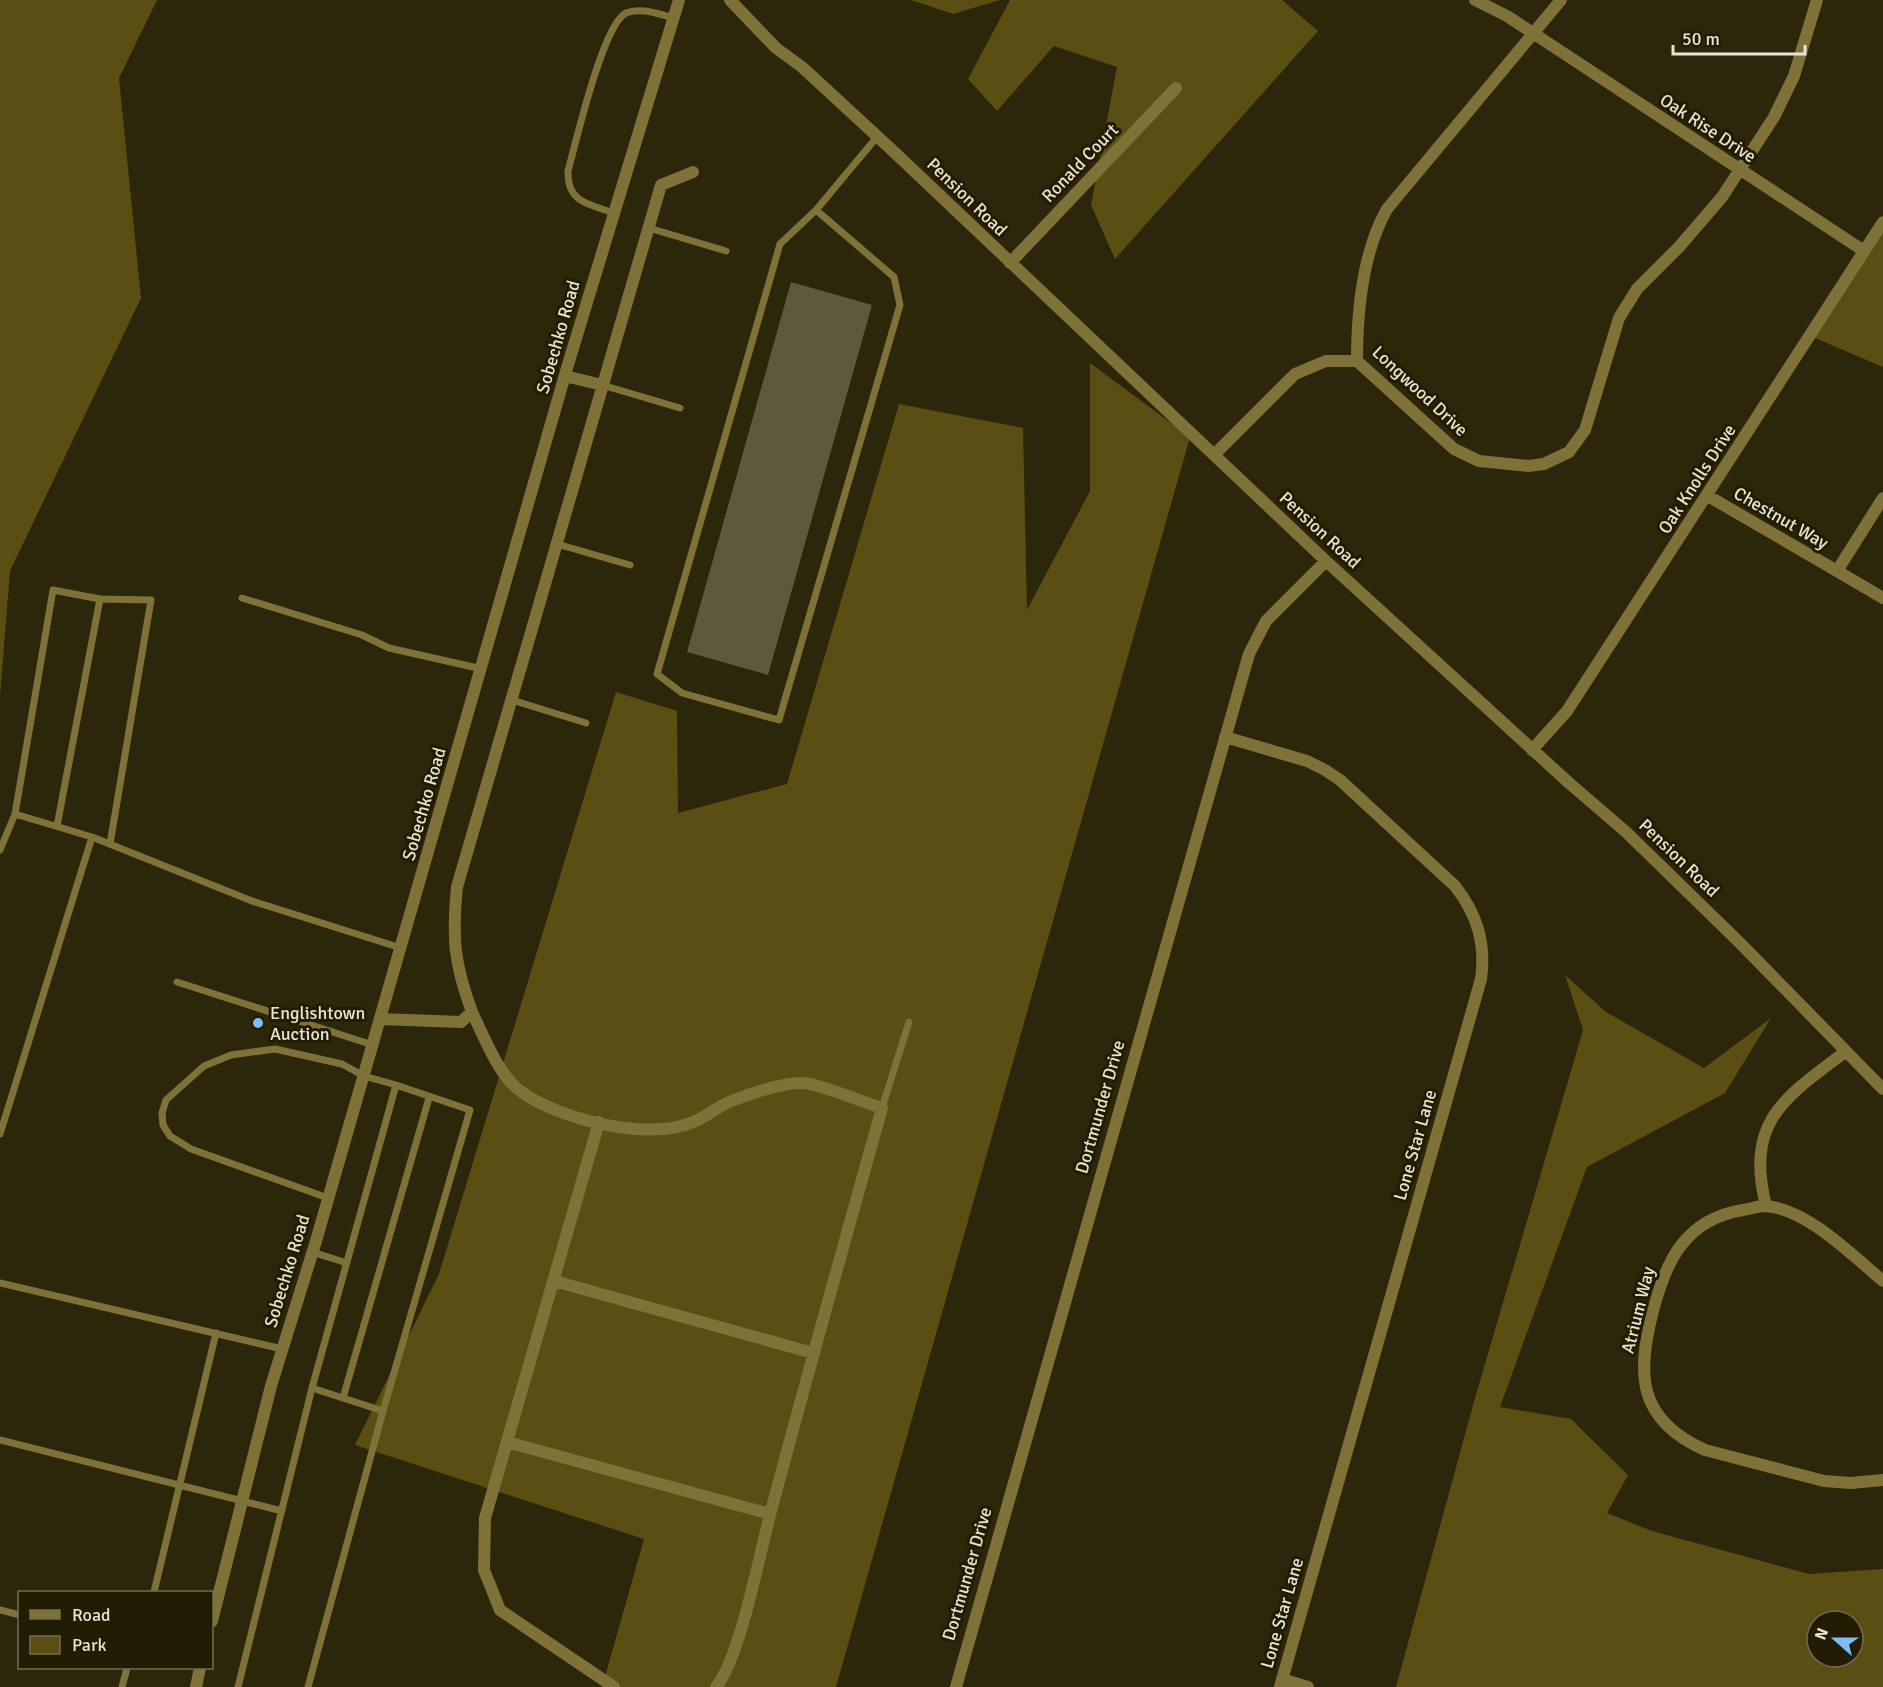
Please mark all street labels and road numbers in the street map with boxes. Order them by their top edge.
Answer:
street label: Oak Rise Drive [1656,89,1760,167]
street label: Ronald Court [1037,119,1123,207]
street label: Pension Road [922,153,1012,241]
street label: Sobechko Road [531,278,585,396]
street label: Longwood Drive [1368,341,1472,441]
street label: Oak Knolls Drive [1653,420,1741,538]
street label: Chestnut Way [1730,482,1833,554]
street label: Pension Road [1275,487,1365,573]
street label: Sobechko Road [397,745,451,863]
street label: Pension Road [1634,814,1724,902]
street label: Dortmunder Drive [1070,1038,1130,1176]
street label: Lone Star Lane [1389,1087,1441,1203]
street label: Sobechko Road [259,1212,315,1330]
street label: Atrium Way [1617,1264,1660,1356]
street label: Dortmunder Drive [937,1505,997,1643]
street label: Lone Star Lane [1256,1555,1308,1671]

